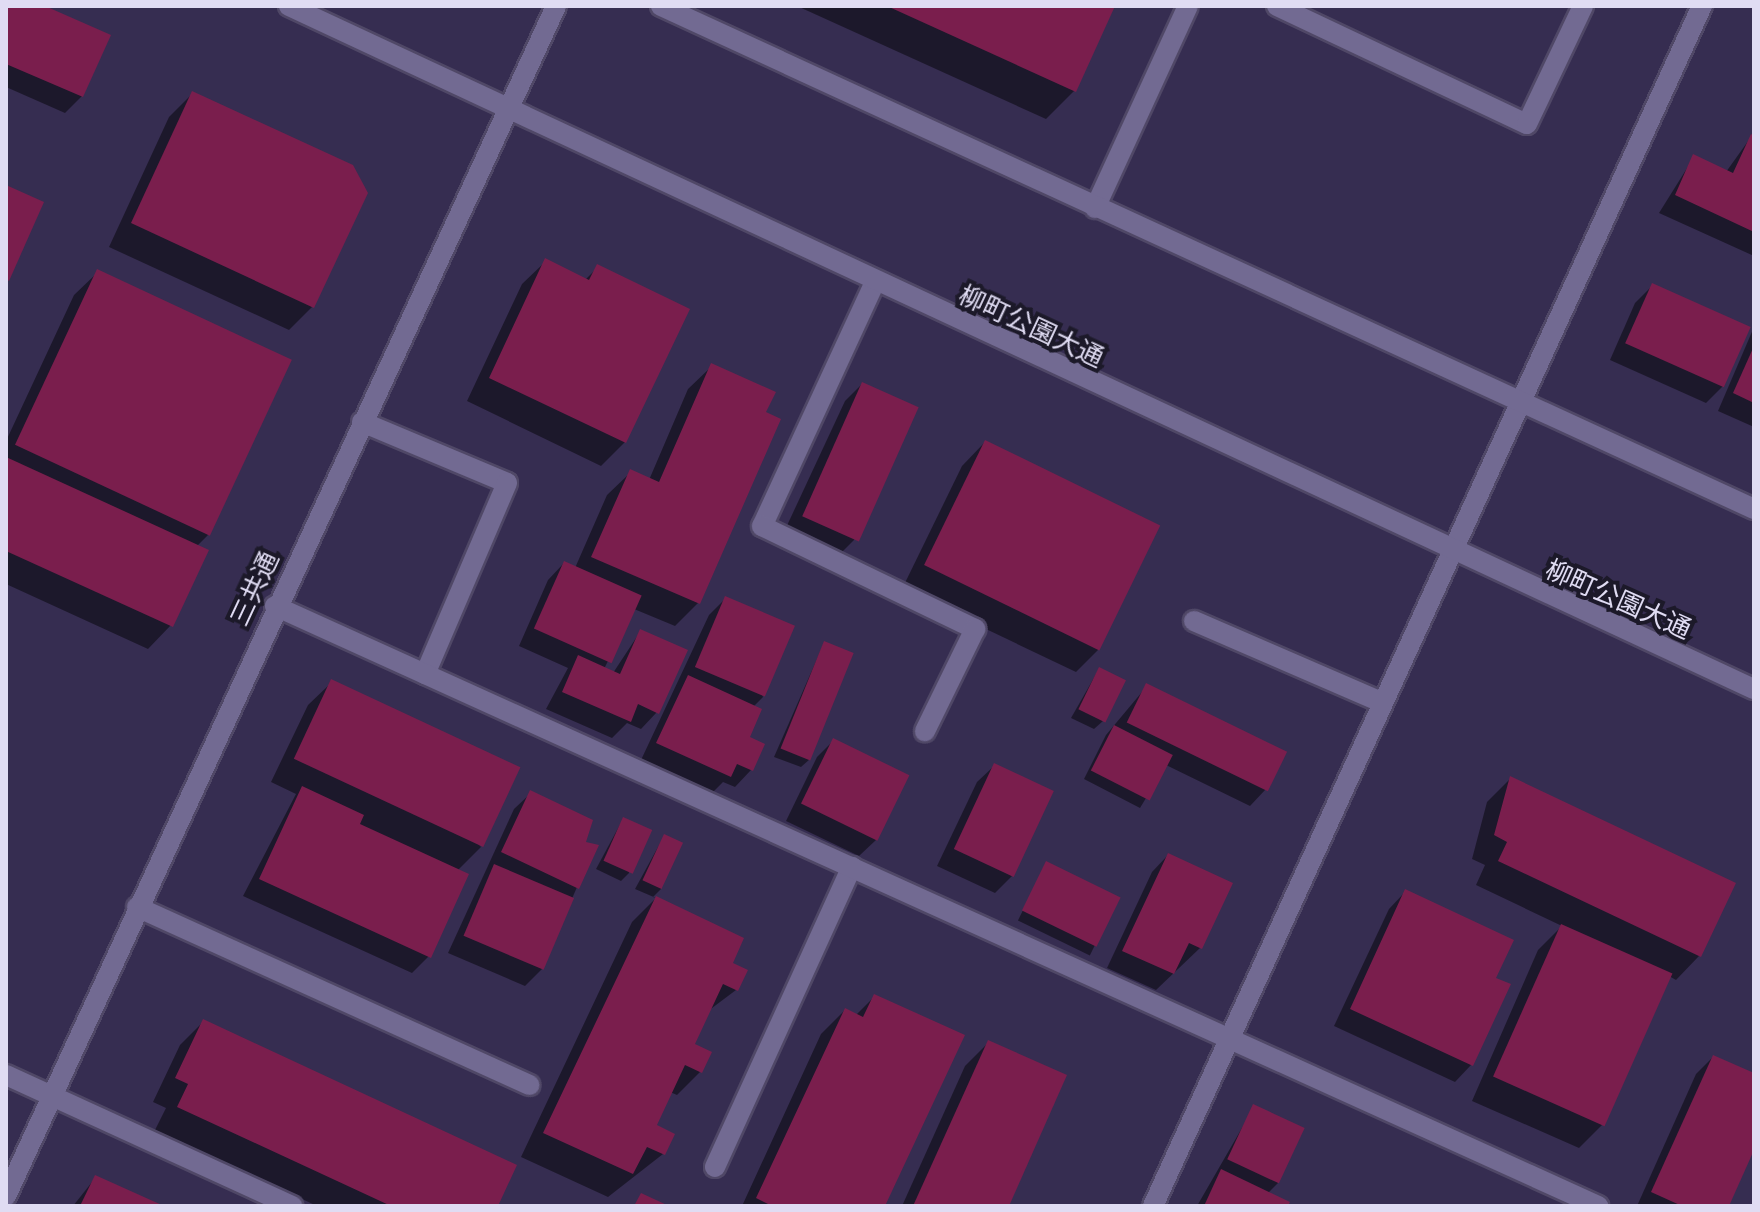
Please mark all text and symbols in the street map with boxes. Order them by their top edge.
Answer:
street label: 柳町公園大通 [954,280,1108,374]
street label: 三共通 [224,547,286,631]
street label: 柳町公園大通 [1540,554,1696,646]

